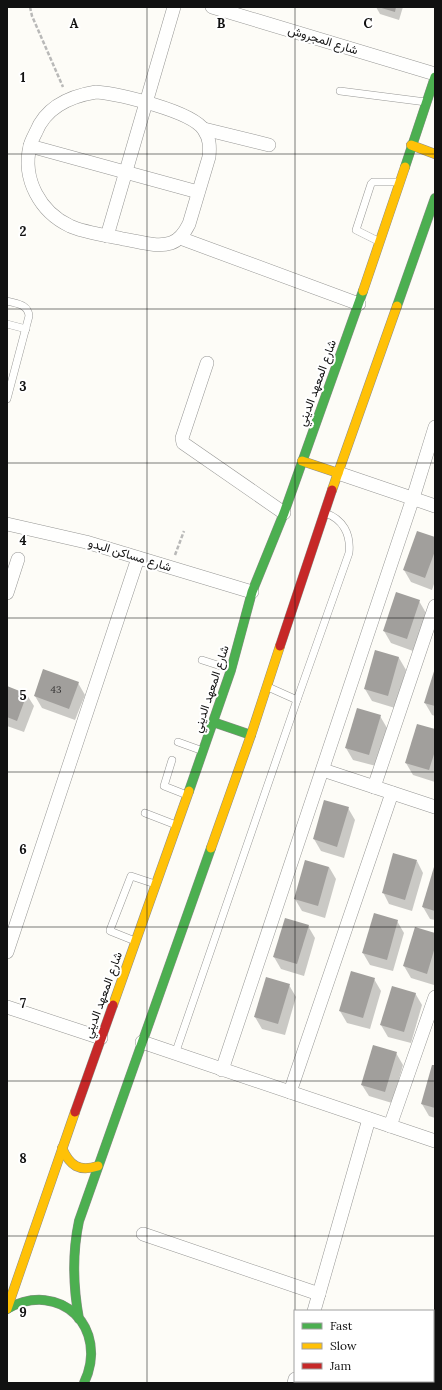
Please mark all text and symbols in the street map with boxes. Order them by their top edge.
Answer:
text: A [70,15,79,32]
text: B [217,15,226,32]
text: C [364,15,373,32]
street label: شارع المجروش [286,22,360,59]
text: 1 [20,69,26,86]
text: 2 [20,223,27,240]
street label: شارع المعهد الديني [294,338,342,429]
text: 3 [19,378,27,395]
text: 4 [19,532,27,549]
street label: شارع مساكن البدو [86,535,174,576]
street label: شارع المعهد الديني [189,643,235,735]
house number: 43 [51,683,62,696]
text: 5 [19,687,27,704]
text: 6 [19,841,27,858]
street label: شارع المعهد الديني [80,950,128,1041]
text: 7 [20,995,26,1012]
text: 8 [19,1150,27,1167]
text: 9 [19,1304,27,1321]
legend [294,1310,434,1382]
text: Fast [330,1318,353,1333]
text: Slow [330,1338,357,1353]
text: Jam [329,1358,351,1373]

